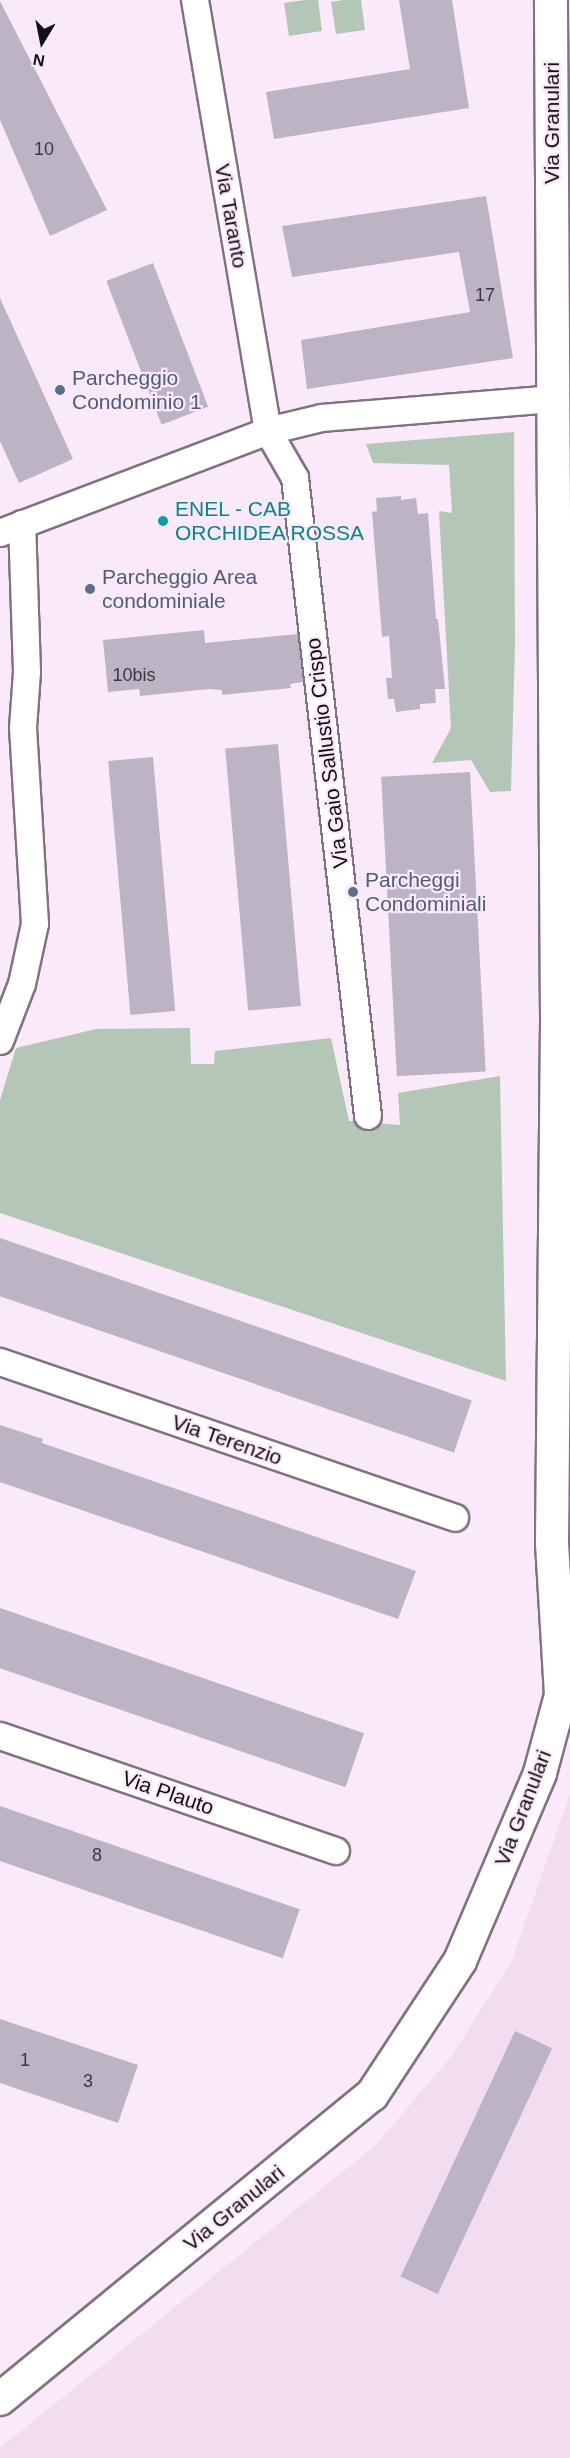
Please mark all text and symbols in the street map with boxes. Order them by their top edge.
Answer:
north arrow [12,12,72,72]
text: N [32,51,46,70]
street label: Via Granulari [539,62,565,184]
house number: 10 [34,138,54,160]
street label: Via Taranto [209,162,253,270]
house number: 17 [475,284,495,306]
place label: Parcheggio Condominio 1 [72,365,202,415]
marker: Parcheggio Condominio 1 [53,383,67,397]
place label: ENEL - CAB ORCHIDEA ROSSA [175,496,365,546]
marker: ENEL - CAB ORCHIDEA ROSSA [156,514,170,528]
place label: Parcheggio Area condominiale [102,564,258,614]
marker: Parcheggio Area condominiale [83,582,97,596]
street label: Via Gaio Sallustio Crispo [300,636,354,870]
house number: 10bis [112,664,156,686]
place label: Parcheggi Condominiali [365,867,486,917]
marker: Parcheggi Condominiali [346,885,360,899]
street label: Via Terenzio [168,1409,286,1471]
street label: Via Granulari [489,1746,557,1870]
street label: Via Plauto [119,1766,217,1820]
house number: 8 [92,1844,102,1866]
house number: 1 [20,2049,30,2071]
house number: 3 [83,2070,93,2092]
street label: Via Granulari [179,2160,289,2256]

